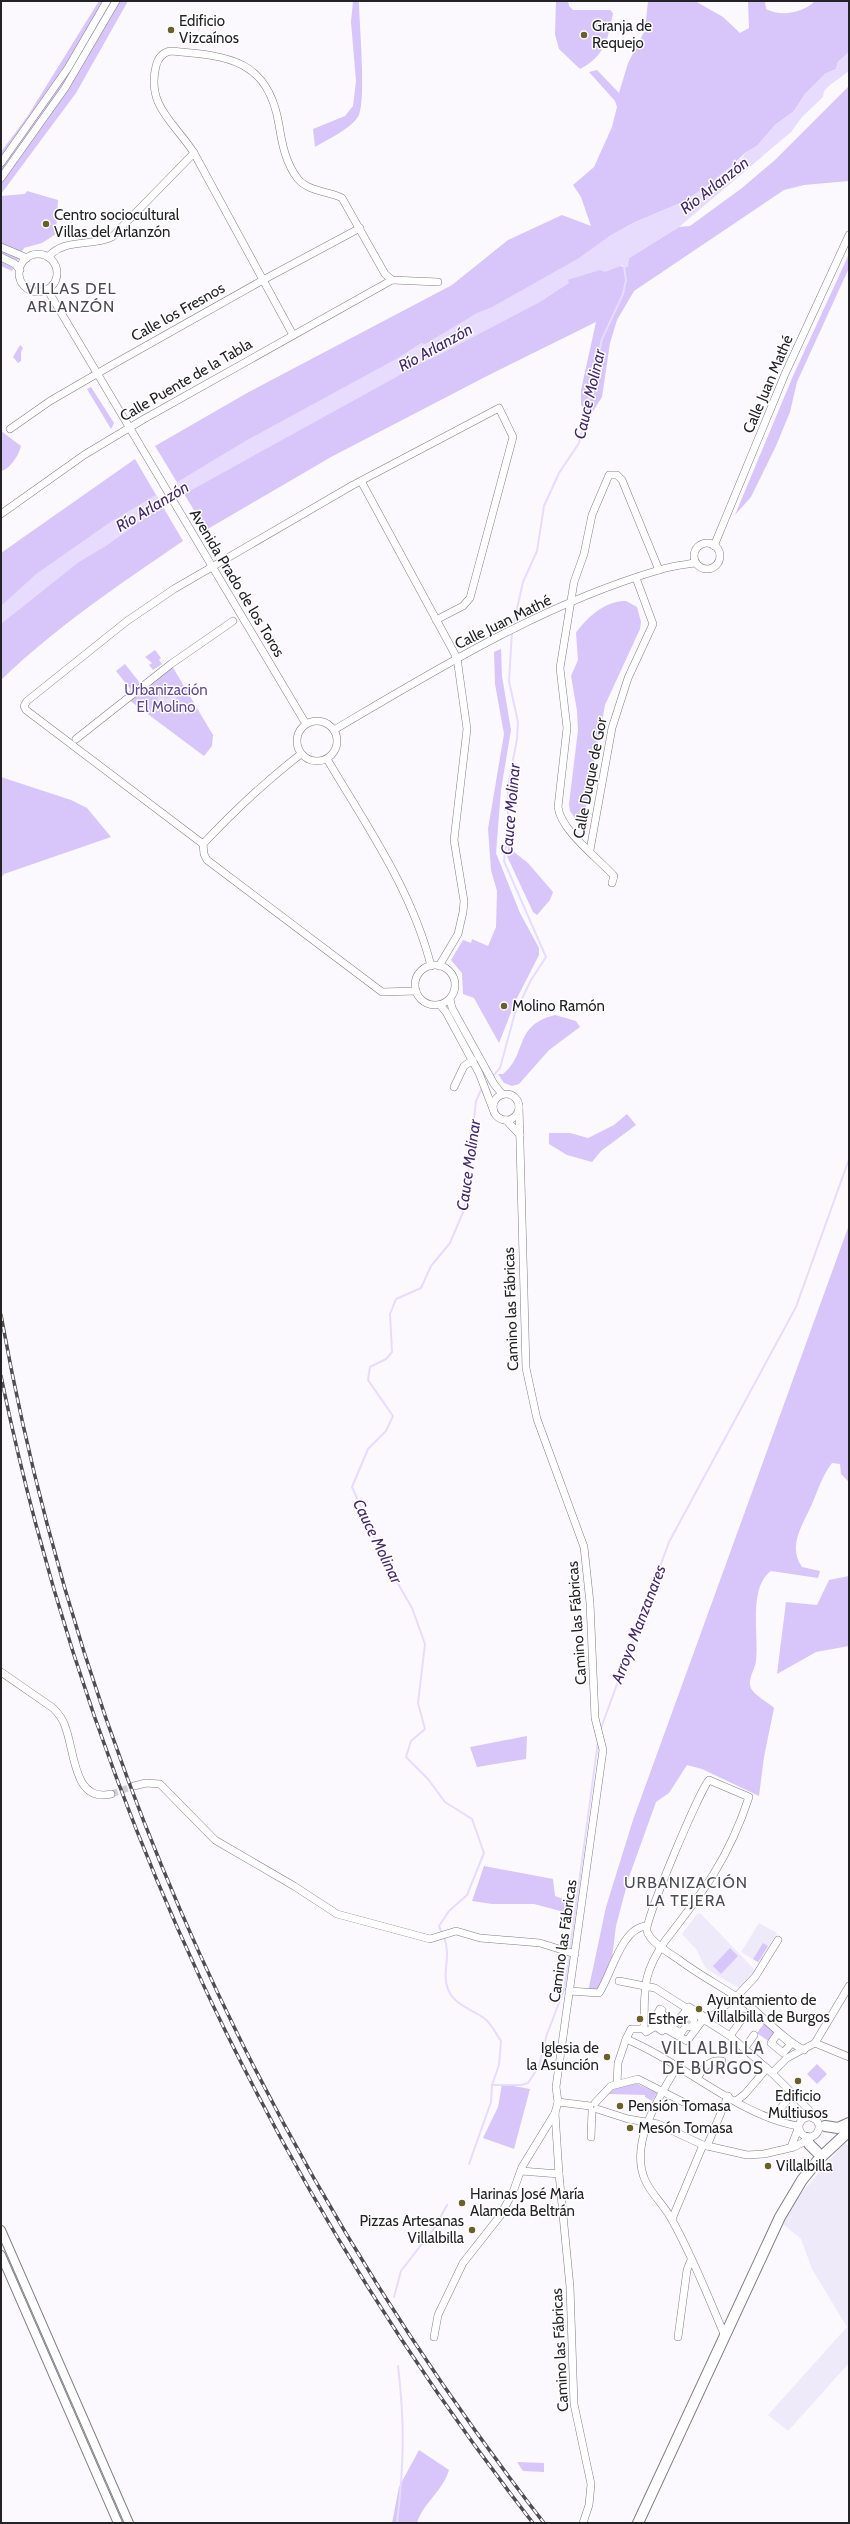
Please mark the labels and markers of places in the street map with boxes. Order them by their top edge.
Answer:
place label: Edificio Vizcaínos [179,12,239,47]
place label: Granja de Requejo [592,17,652,52]
marker: Edificio Vizcaínos [166,25,176,35]
marker: Granja de Requejo [579,30,589,40]
place label: Centro sociocultural Villas del Arlanzón [54,206,180,241]
marker: Centro sociocultural Villas del Arlanzón [41,219,51,229]
place label: Molino Ramón [512,997,605,1015]
marker: Molino Ramón [499,1001,509,1011]
place label: Ayuntamiento de Villalbilla de Burgos [707,1991,830,2026]
marker: Ayuntamiento de Villalbilla de Burgos [694,2004,704,2014]
place label: Esther [648,2010,688,2028]
marker: Esther [635,2014,645,2024]
place label: Iglesia de la Asunción [527,2039,599,2074]
marker: Iglesia de la Asunción [602,2052,612,2062]
marker: Edificio Multiusos [793,2076,803,2086]
place label: Edificio Multiusos [768,2087,828,2122]
place label: Pensión Tomasa [628,2097,731,2115]
marker: Pensión Tomasa [615,2101,625,2111]
place label: Mesón Tomasa [638,2119,734,2137]
marker: Mesón Tomasa [625,2123,635,2133]
place label: Villalbilla [776,2157,833,2175]
marker: Villalbilla [763,2161,773,2171]
place label: Harinas José María Alameda Beltrán [470,2185,585,2220]
marker: Harinas José María Alameda Beltrán [457,2198,467,2208]
place label: Pizzas Artesanas Villalbilla [360,2212,465,2247]
marker: Pizzas Artesanas Villalbilla [467,2225,477,2235]

